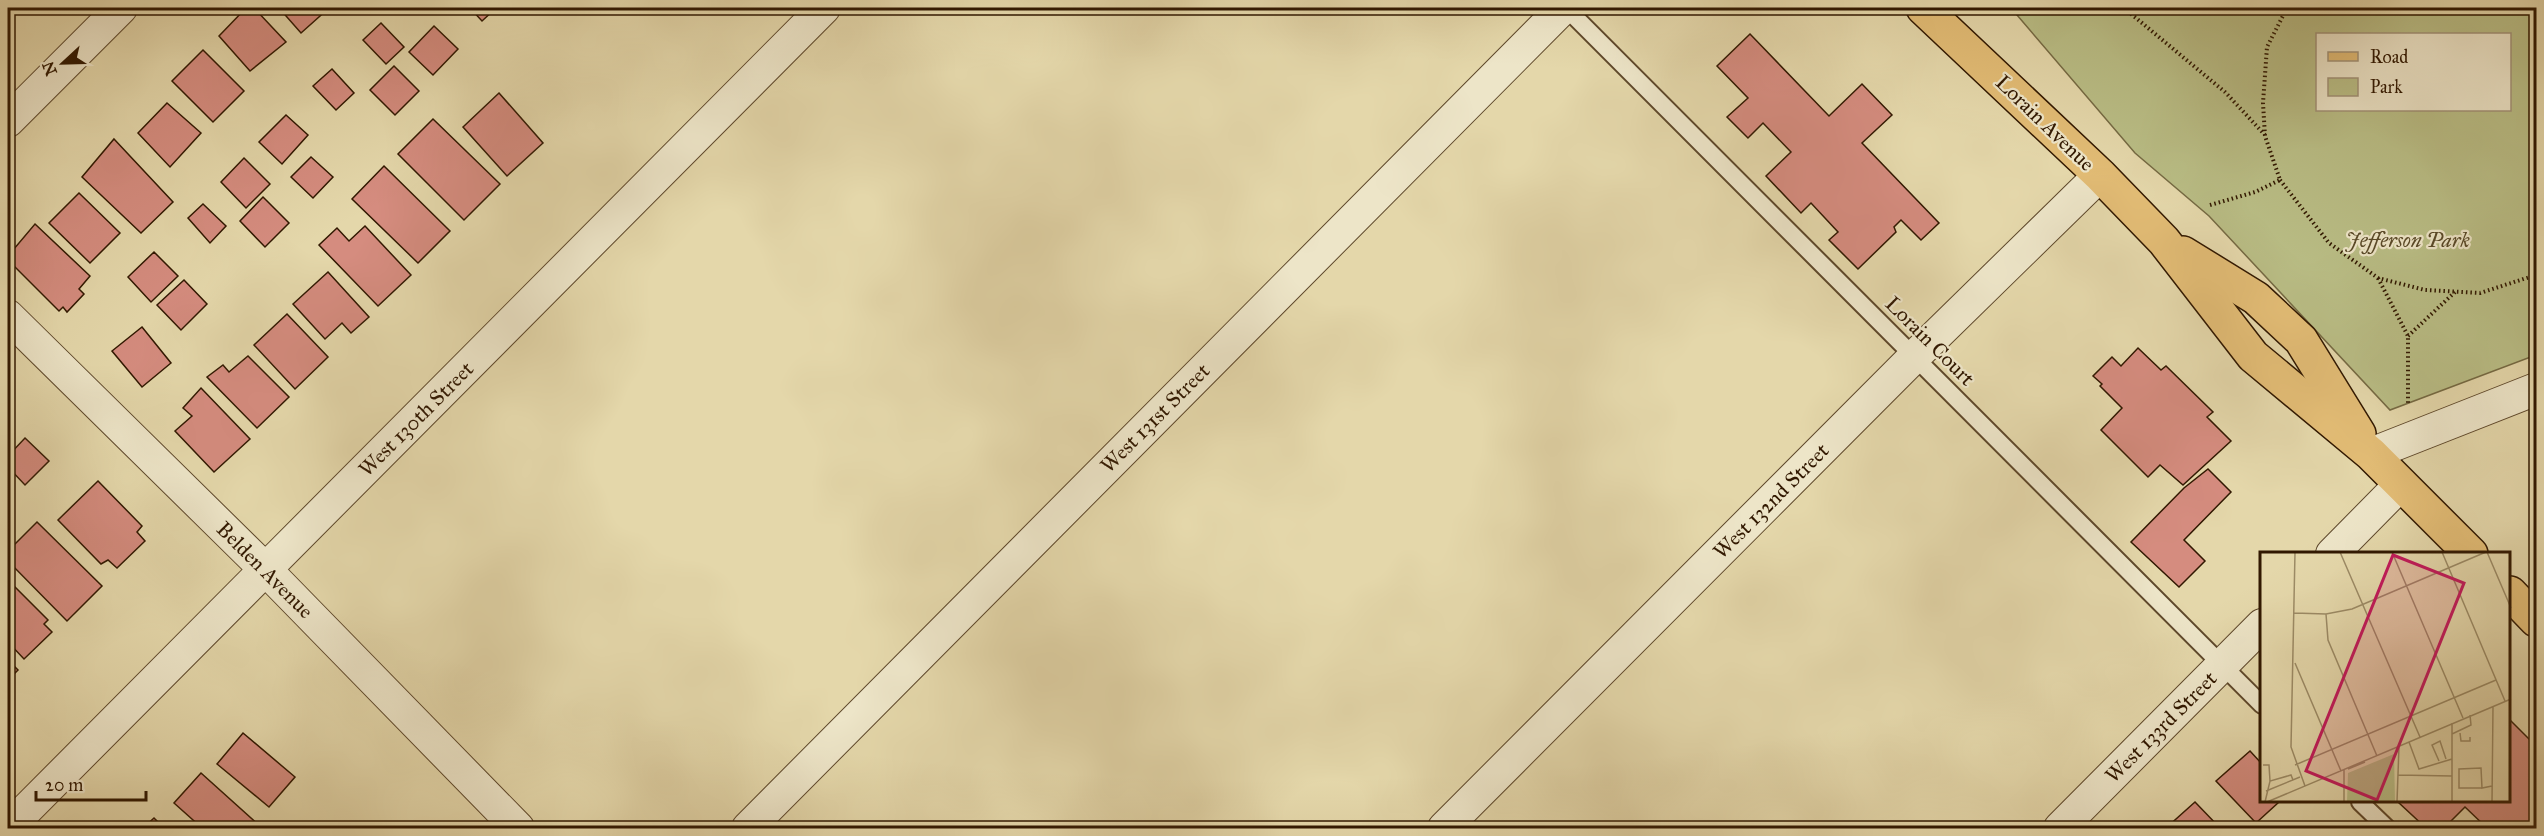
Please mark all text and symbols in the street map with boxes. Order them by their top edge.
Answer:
north arrow [33,33,93,93]
legend [2316,33,2511,111]
text: Road [2370,46,2408,68]
text: N [38,58,61,78]
street label: Lorain Avenue [1990,69,2100,177]
text: Park [2370,76,2403,98]
park label: Jefferson Park [2345,227,2471,255]
street label: Lorain Court [1880,291,1981,392]
street label: West 130th Street [353,356,479,482]
street label: West 131st Street [1095,357,1216,478]
street label: West 132nd Street [1708,437,1835,564]
street label: Belden Avenue [211,516,319,624]
inset map [2260,552,2511,803]
street label: West 133rd Street [2100,665,2223,788]
scale bar [36,764,146,802]
text: 20 m [45,774,83,796]

